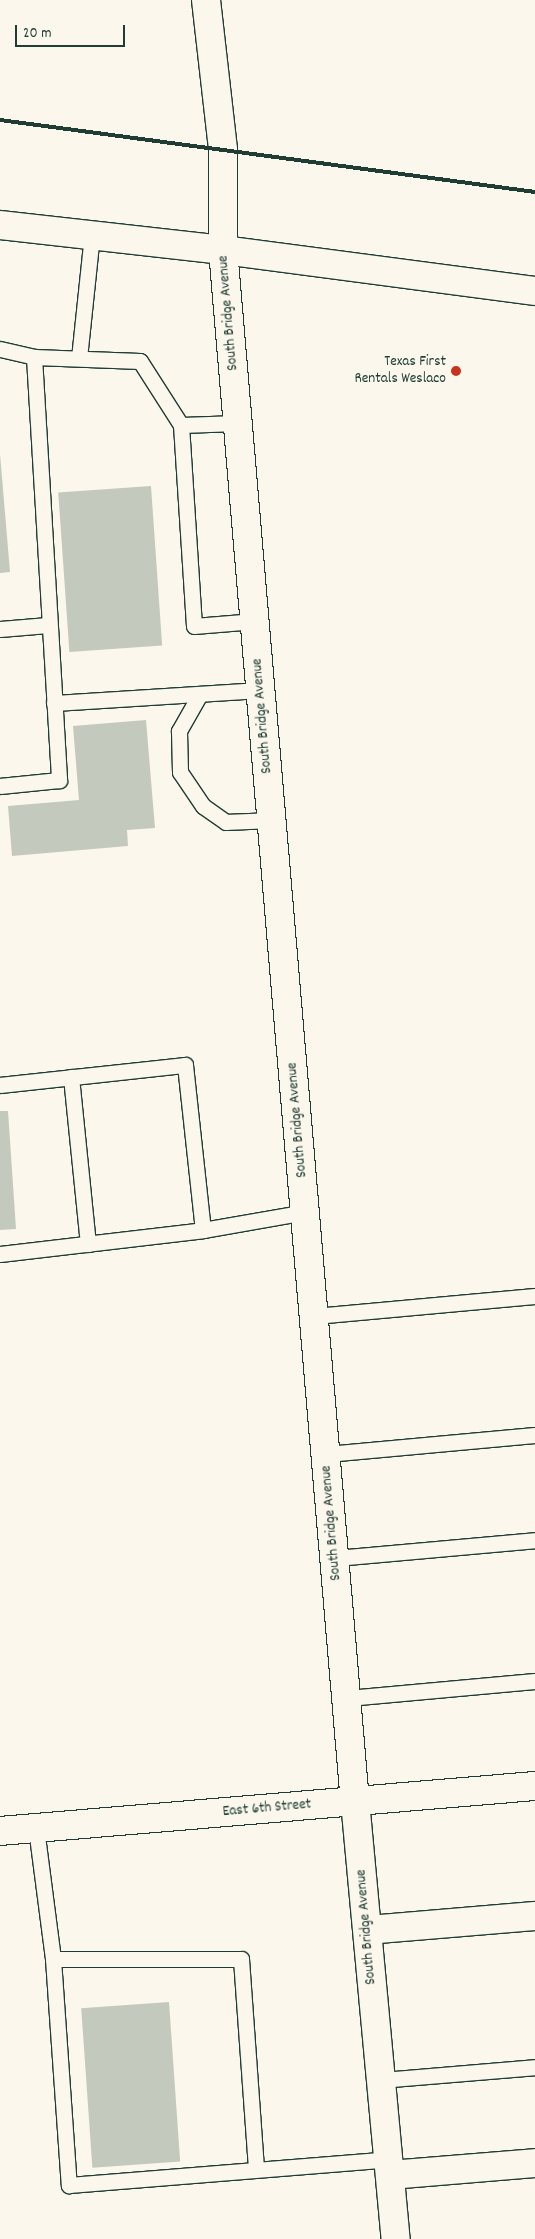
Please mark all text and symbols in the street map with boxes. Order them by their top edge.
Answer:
scale bar [18,15,128,47]
text: 20 m [23,23,51,45]
street label: South Bridge Avenue [215,255,243,371]
place label: Texas First Rentals Weslaco [354,353,446,388]
marker: Texas First Rentals Weslaco [450,365,462,377]
street label: South Bridge Avenue [249,658,277,774]
street label: South Bridge Avenue [284,1062,312,1178]
street label: South Bridge Avenue [318,1465,346,1581]
street label: East 6th Street [222,1796,312,1822]
street label: South Bridge Avenue [353,1869,381,1985]

